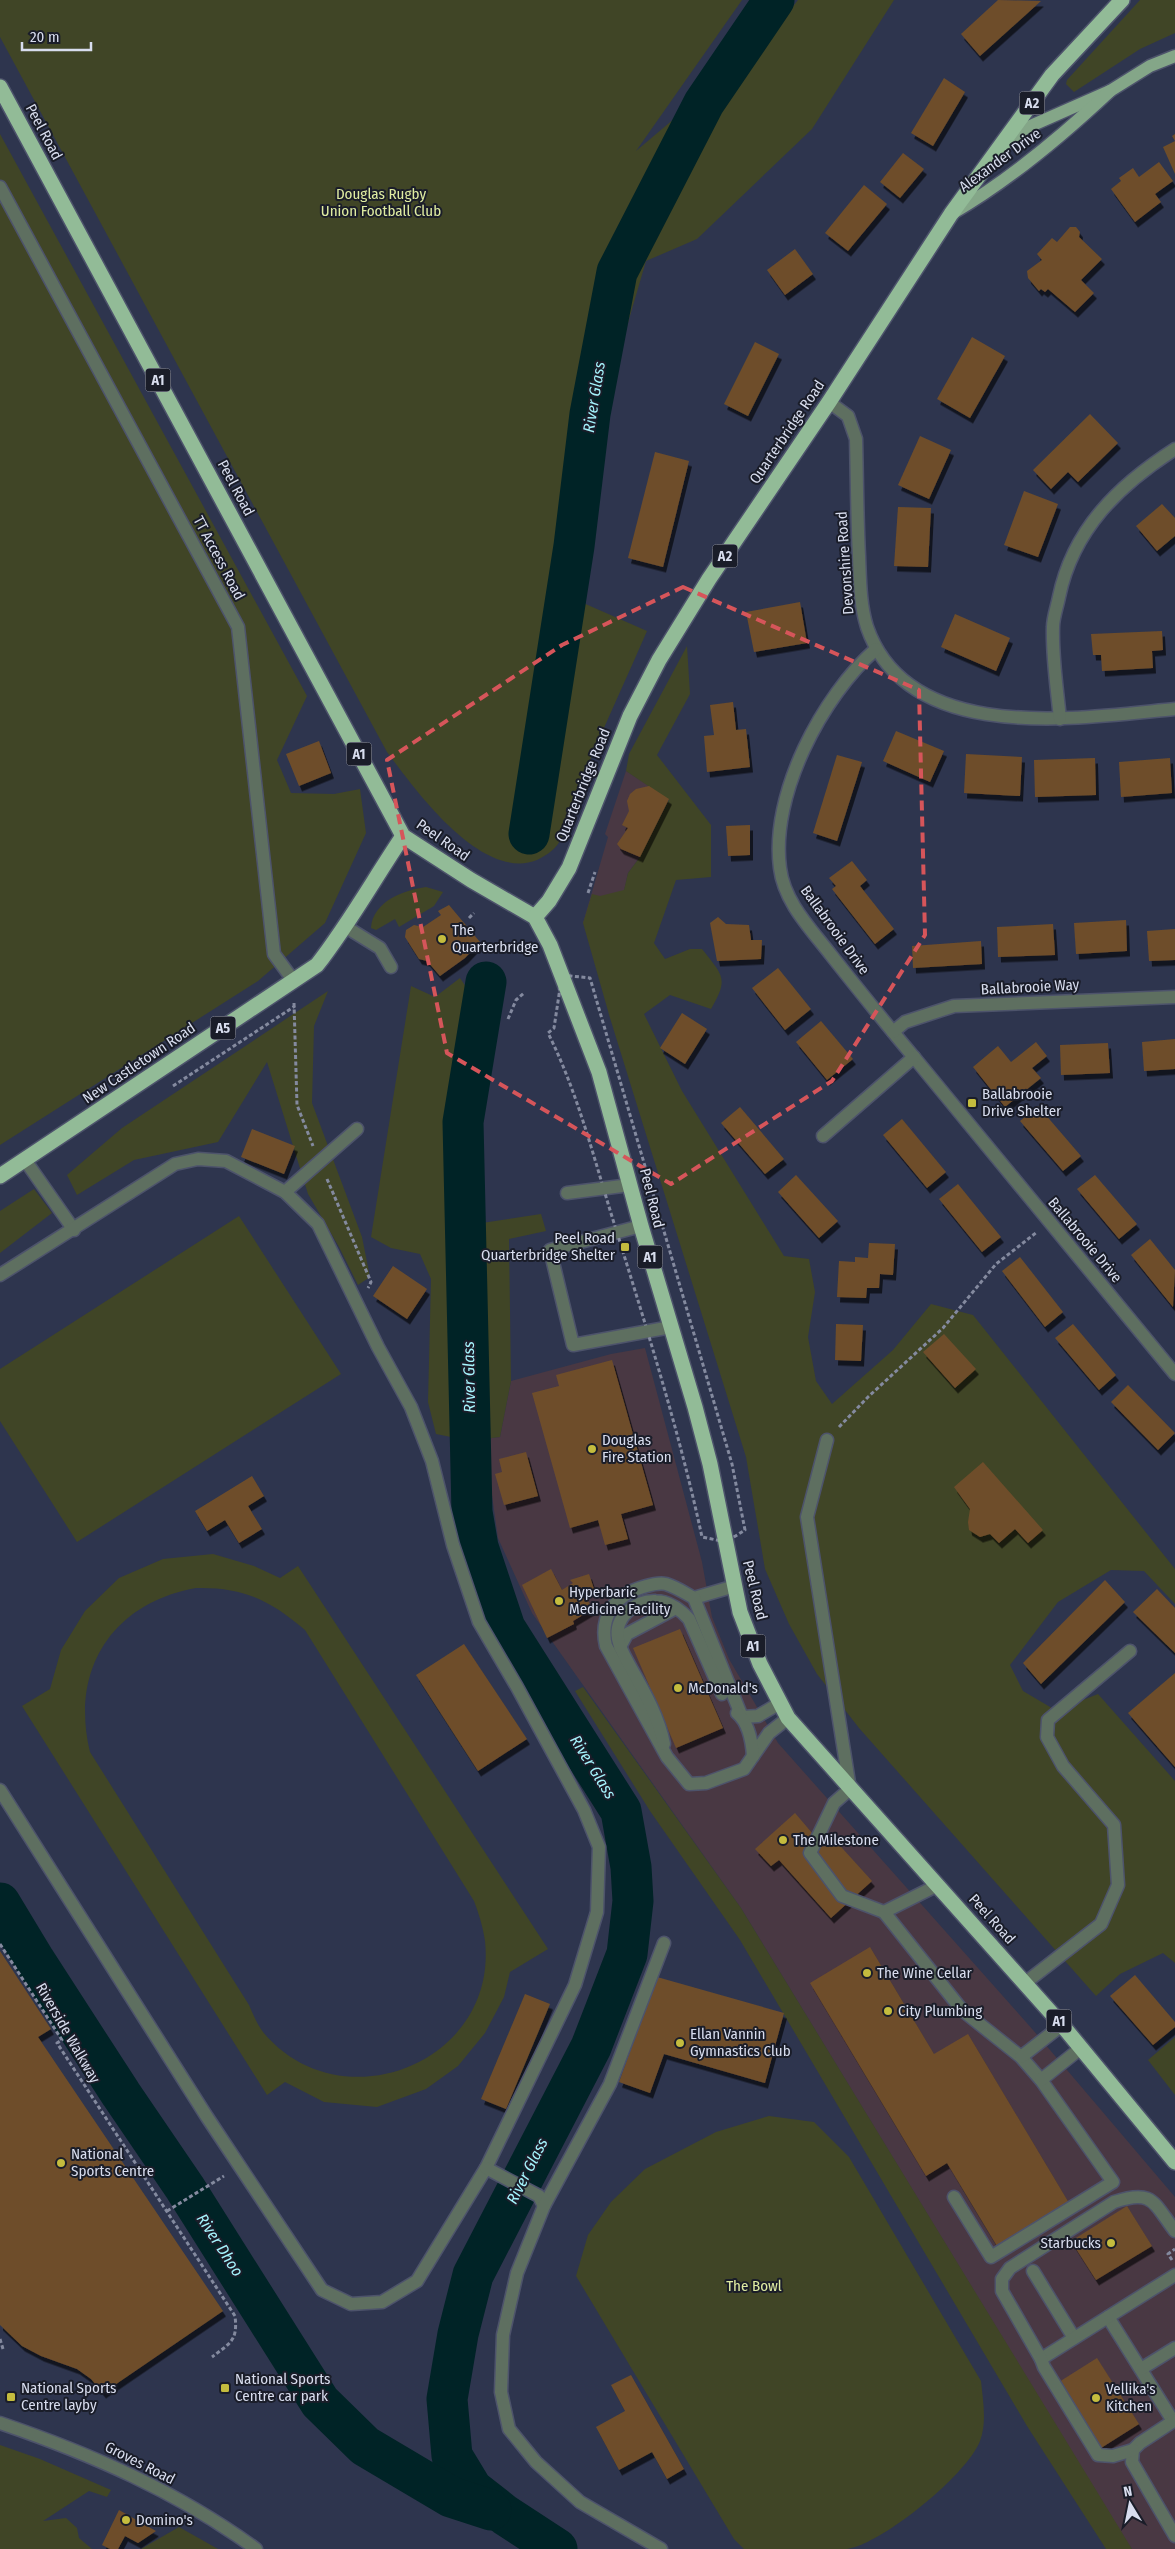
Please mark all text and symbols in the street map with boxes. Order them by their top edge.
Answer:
scale bar [22,20,91,52]
text: 20 m [30,28,60,46]
road number: A2 [1020,92,1044,115]
street label: Peel Road [22,101,66,163]
street label: Alexander Drive [956,124,1044,196]
park label: Douglas Rugby Union Football Club [321,185,441,220]
water label: River Glass [579,360,609,434]
road number: A1 [146,368,170,392]
street label: Quarterbridge Road [746,377,828,487]
street label: Peel Road [214,457,258,519]
street label: Devonshire Road [832,511,858,615]
street label: TT Access Road [189,513,249,603]
road number: A2 [712,544,738,568]
street label: Quarterbridge Road [552,726,614,844]
road number: A1 [346,742,372,766]
street label: Peel Road [413,815,473,865]
street label: Ballabrooie Drive [797,882,873,978]
place label: The Quarterbridge [452,921,538,956]
marker: The Quarterbridge [436,933,448,945]
street label: Ballabrooie Way [980,975,1080,999]
road number: A5 [210,1016,236,1040]
street label: New Castletown Road [79,1019,199,1107]
place label: Ballabrooie Drive Shelter [982,1085,1062,1120]
marker: Ballabrooie Drive Shelter [966,1097,978,1109]
street label: Peel Road [636,1166,668,1230]
street label: Ballabrooie Drive [1044,1194,1126,1286]
place label: Peel Road Quarterbridge Shelter [481,1229,616,1264]
marker: Peel Road Quarterbridge Shelter [619,1241,631,1253]
road number: A1 [638,1246,662,1268]
water label: River Glass [459,1341,479,1413]
place label: Douglas Fire Station [602,1431,672,1466]
marker: Douglas Fire Station [586,1443,598,1455]
street label: Peel Road [739,1558,771,1622]
place label: Hyperbaric Medicine Facility [569,1583,671,1618]
marker: Hyperbaric Medicine Facility [553,1595,565,1607]
road number: A1 [740,1634,766,1658]
place label: McDonald's [688,1679,758,1697]
marker: McDonald's [672,1682,684,1694]
water label: River Glass [566,1732,620,1803]
place label: The Milestone [793,1831,879,1849]
marker: The Milestone [777,1834,789,1846]
street label: Peel Road [965,1890,1019,1948]
place label: The Wine Cellar [877,1964,973,1982]
marker: The Wine Cellar [861,1967,873,1979]
street label: Riverside Walkway [32,1980,104,2087]
place label: City Plumbing [898,2002,982,2020]
marker: City Plumbing [882,2005,894,2017]
road number: A1 [1046,2010,1072,2032]
place label: Ellan Vannin Gymnastics Club [690,2025,791,2060]
marker: Ellan Vannin Gymnastics Club [674,2037,686,2049]
water label: River Glass [502,2135,552,2207]
place label: National Sports Centre [71,2145,154,2180]
marker: National Sports Centre [55,2157,67,2169]
water label: River Dhoo [193,2210,247,2280]
place label: Starbucks [1041,2234,1101,2252]
marker: Starbucks [1105,2237,1117,2249]
park label: The Bowl [726,2277,782,2295]
place label: National Sports Centre car park [235,2370,330,2405]
place label: National Sports Centre layby [21,2379,116,2414]
place label: Vellika's Kitchen [1106,2380,1156,2415]
marker: National Sports Centre car park [219,2382,231,2394]
marker: National Sports Centre layby [5,2391,17,2403]
marker: Vellika's Kitchen [1090,2392,1102,2404]
street label: Groves Road [102,2438,178,2488]
north arrow [1105,2479,1155,2529]
text: N [1122,2483,1133,2501]
place label: Domino's [136,2511,193,2529]
marker: Domino's [120,2514,132,2526]

